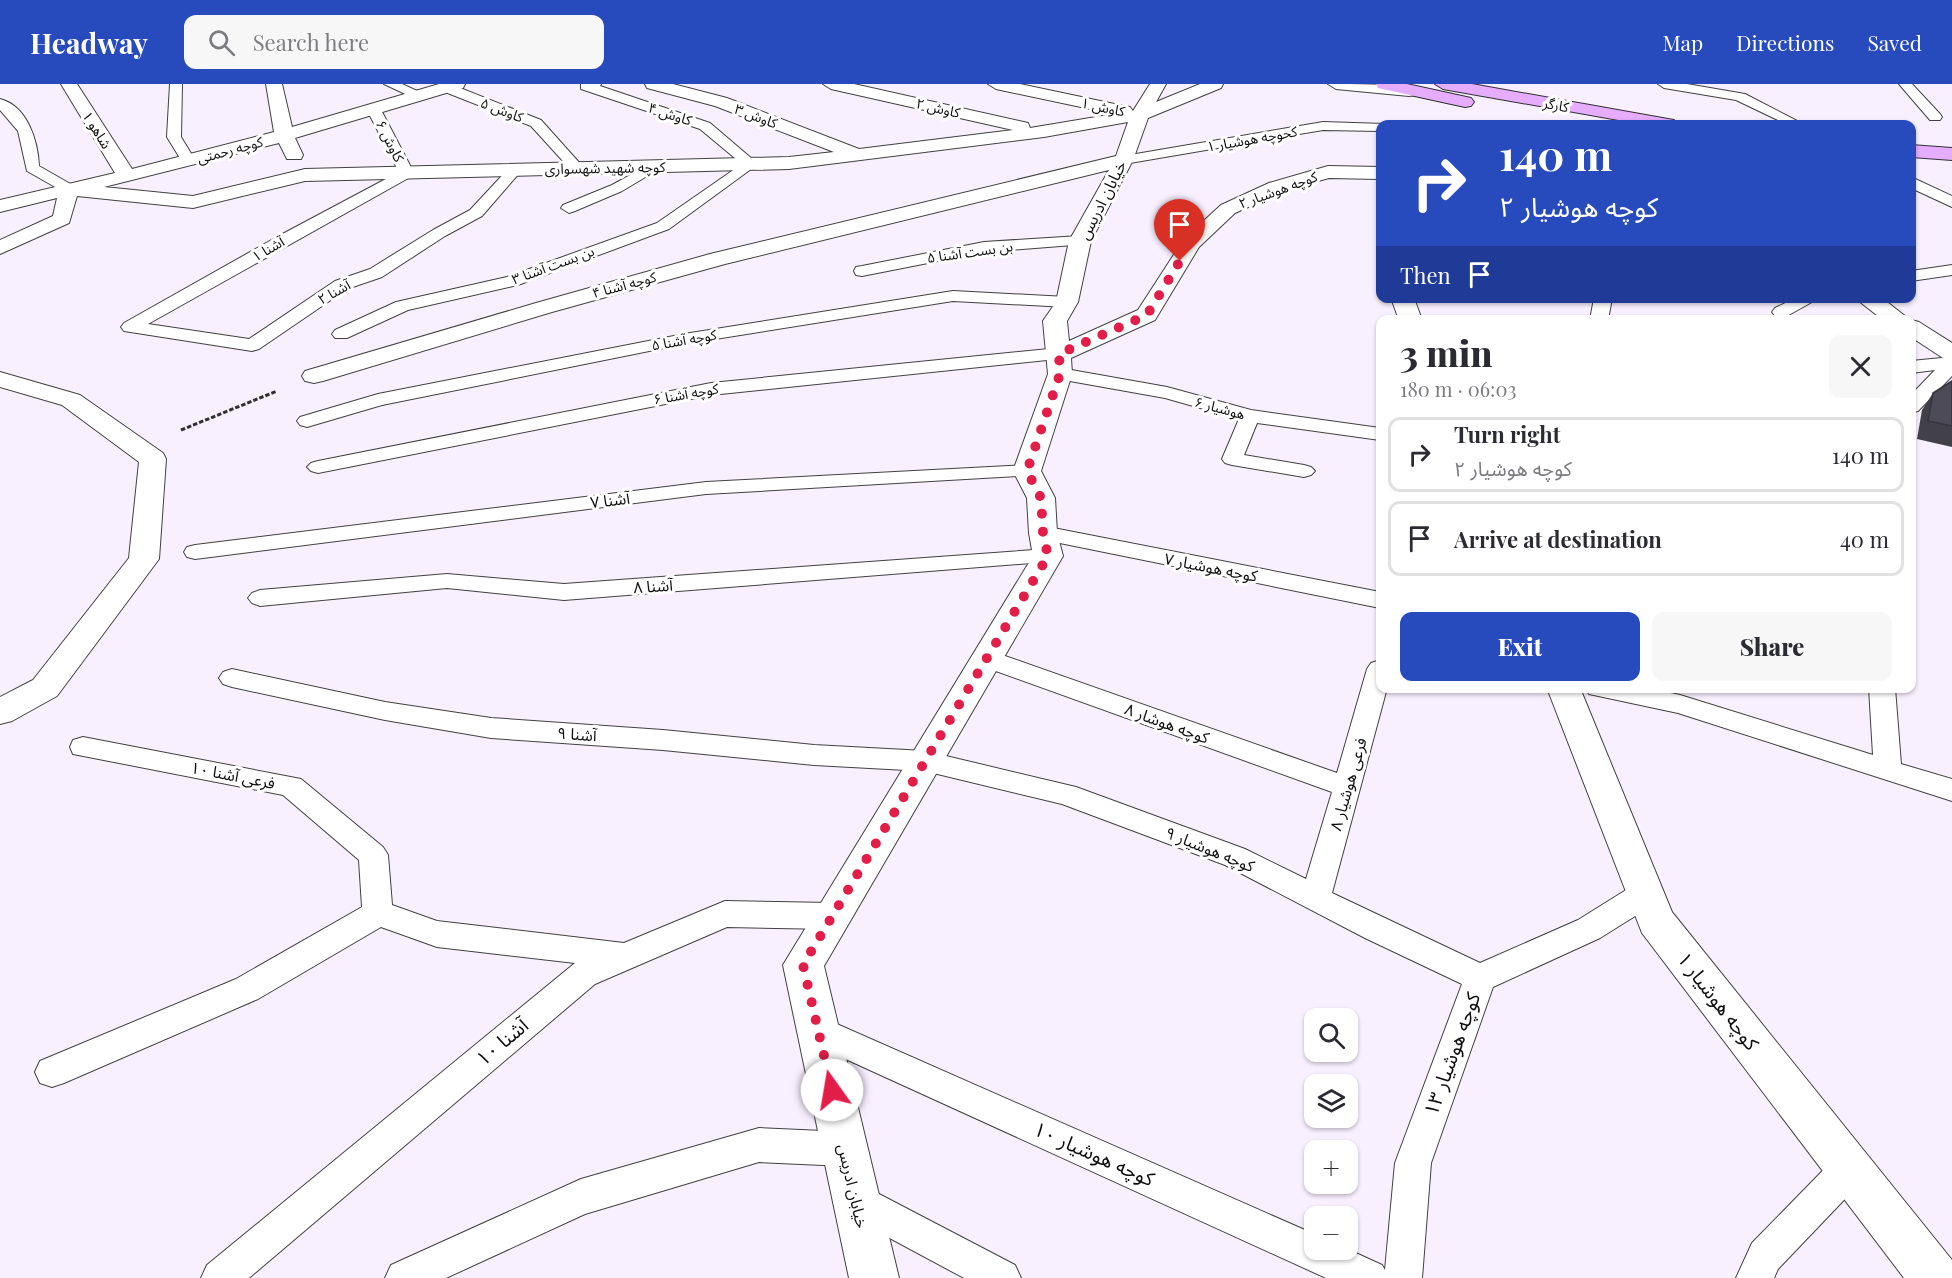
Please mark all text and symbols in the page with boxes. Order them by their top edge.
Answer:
search box [184,15,604,69]
text: Headway [30,24,148,61]
icon: search [205,26,238,59]
text: Search here [253,27,369,57]
text: Map [1662,28,1703,56]
text: Directions [1736,28,1834,56]
text: Saved [1867,28,1922,56]
street label: کاوش ۵ [478,93,527,126]
street label: کاوش ۲ [914,93,962,122]
street label: کاوش ۱ [1079,93,1127,120]
street label: کارگر [1541,93,1571,116]
street label: کاوش ۴ [646,98,694,130]
street label: کاوش ۳ [732,99,781,132]
street label: شاهو ۱ [78,107,116,152]
street label: کاوش ۶ [372,117,409,165]
street label: کحوچه هوشیار ۱ [1205,121,1299,157]
text: 140 m [1499,126,1612,182]
street label: کوچه رحمتی [195,132,265,168]
icon: right [1400,144,1478,222]
street label: کوچه شهید شهسواری [544,157,666,179]
street label: خیابان ادریس [1073,157,1130,243]
street label: کوچه هوشیار ۲ [1236,166,1320,214]
text: کوچه هوشیار ۲ [1499,188,1658,224]
pin [1154,199,1205,261]
icon: arrive [1163,208,1196,241]
street label: آشنا ۱ [248,231,288,265]
street label: بن بست آشنا ۵ [926,236,1014,267]
street label: بن بست آشنا ۳ [509,241,597,288]
icon: arrive [1463,258,1496,291]
text: Then [1400,260,1451,290]
street label: کوچه آشنا ۴ [590,267,658,303]
street label: آشنا ۲ [314,274,354,308]
street label: کوچه آشنا ۵ [650,324,718,356]
text: 3 min [1400,328,1493,376]
button: close [1829,335,1892,398]
text: 180 m · 06:03 [1400,375,1516,402]
street label: کوچه آشنا ۶ [652,378,720,410]
street label: هوشیار ۶ [1193,392,1247,423]
text: Turn right [1454,419,1560,449]
icon: right [1403,438,1436,471]
text: 140 m [1832,440,1889,470]
text: کوچه هوشیار ۲ [1454,454,1572,481]
street label: آشنا ۷ [589,487,632,512]
icon: arrive [1403,522,1436,555]
text: Arrive at destination [1454,524,1662,554]
text: 40 m [1840,524,1889,554]
street label: کوچه هوشیار ۷ [1163,547,1260,587]
street label: آشنا ۸ [632,574,675,597]
button: Exit [1400,612,1640,681]
button: Share [1652,612,1892,681]
street label: کوچه هوشار ۸ [1122,698,1213,749]
street label: آشنا ۹ [557,722,599,745]
street label: فرعی هوشیار ۸ [1324,735,1371,833]
street label: فرعی آشنا ۱۰ [189,756,277,793]
street label: کوچه هوشیار ۹ [1162,821,1258,877]
street label: کوچه هوشیار ۱ [1671,945,1767,1056]
street label: کوچه هوشیار ۱۳ [1416,987,1487,1119]
map controls [1304,1008,1358,1260]
button: search [1304,1008,1358,1062]
street label: آشنا ۱۰ [469,1010,534,1071]
position arrow [800,1058,864,1122]
button: layers [1304,1074,1358,1128]
street label: کوچه هوشیار ۱۰ [1030,1114,1160,1193]
button: + [1304,1140,1358,1194]
street label: خیابان ادریس [834,1142,873,1230]
button: − [1304,1206,1358,1260]

